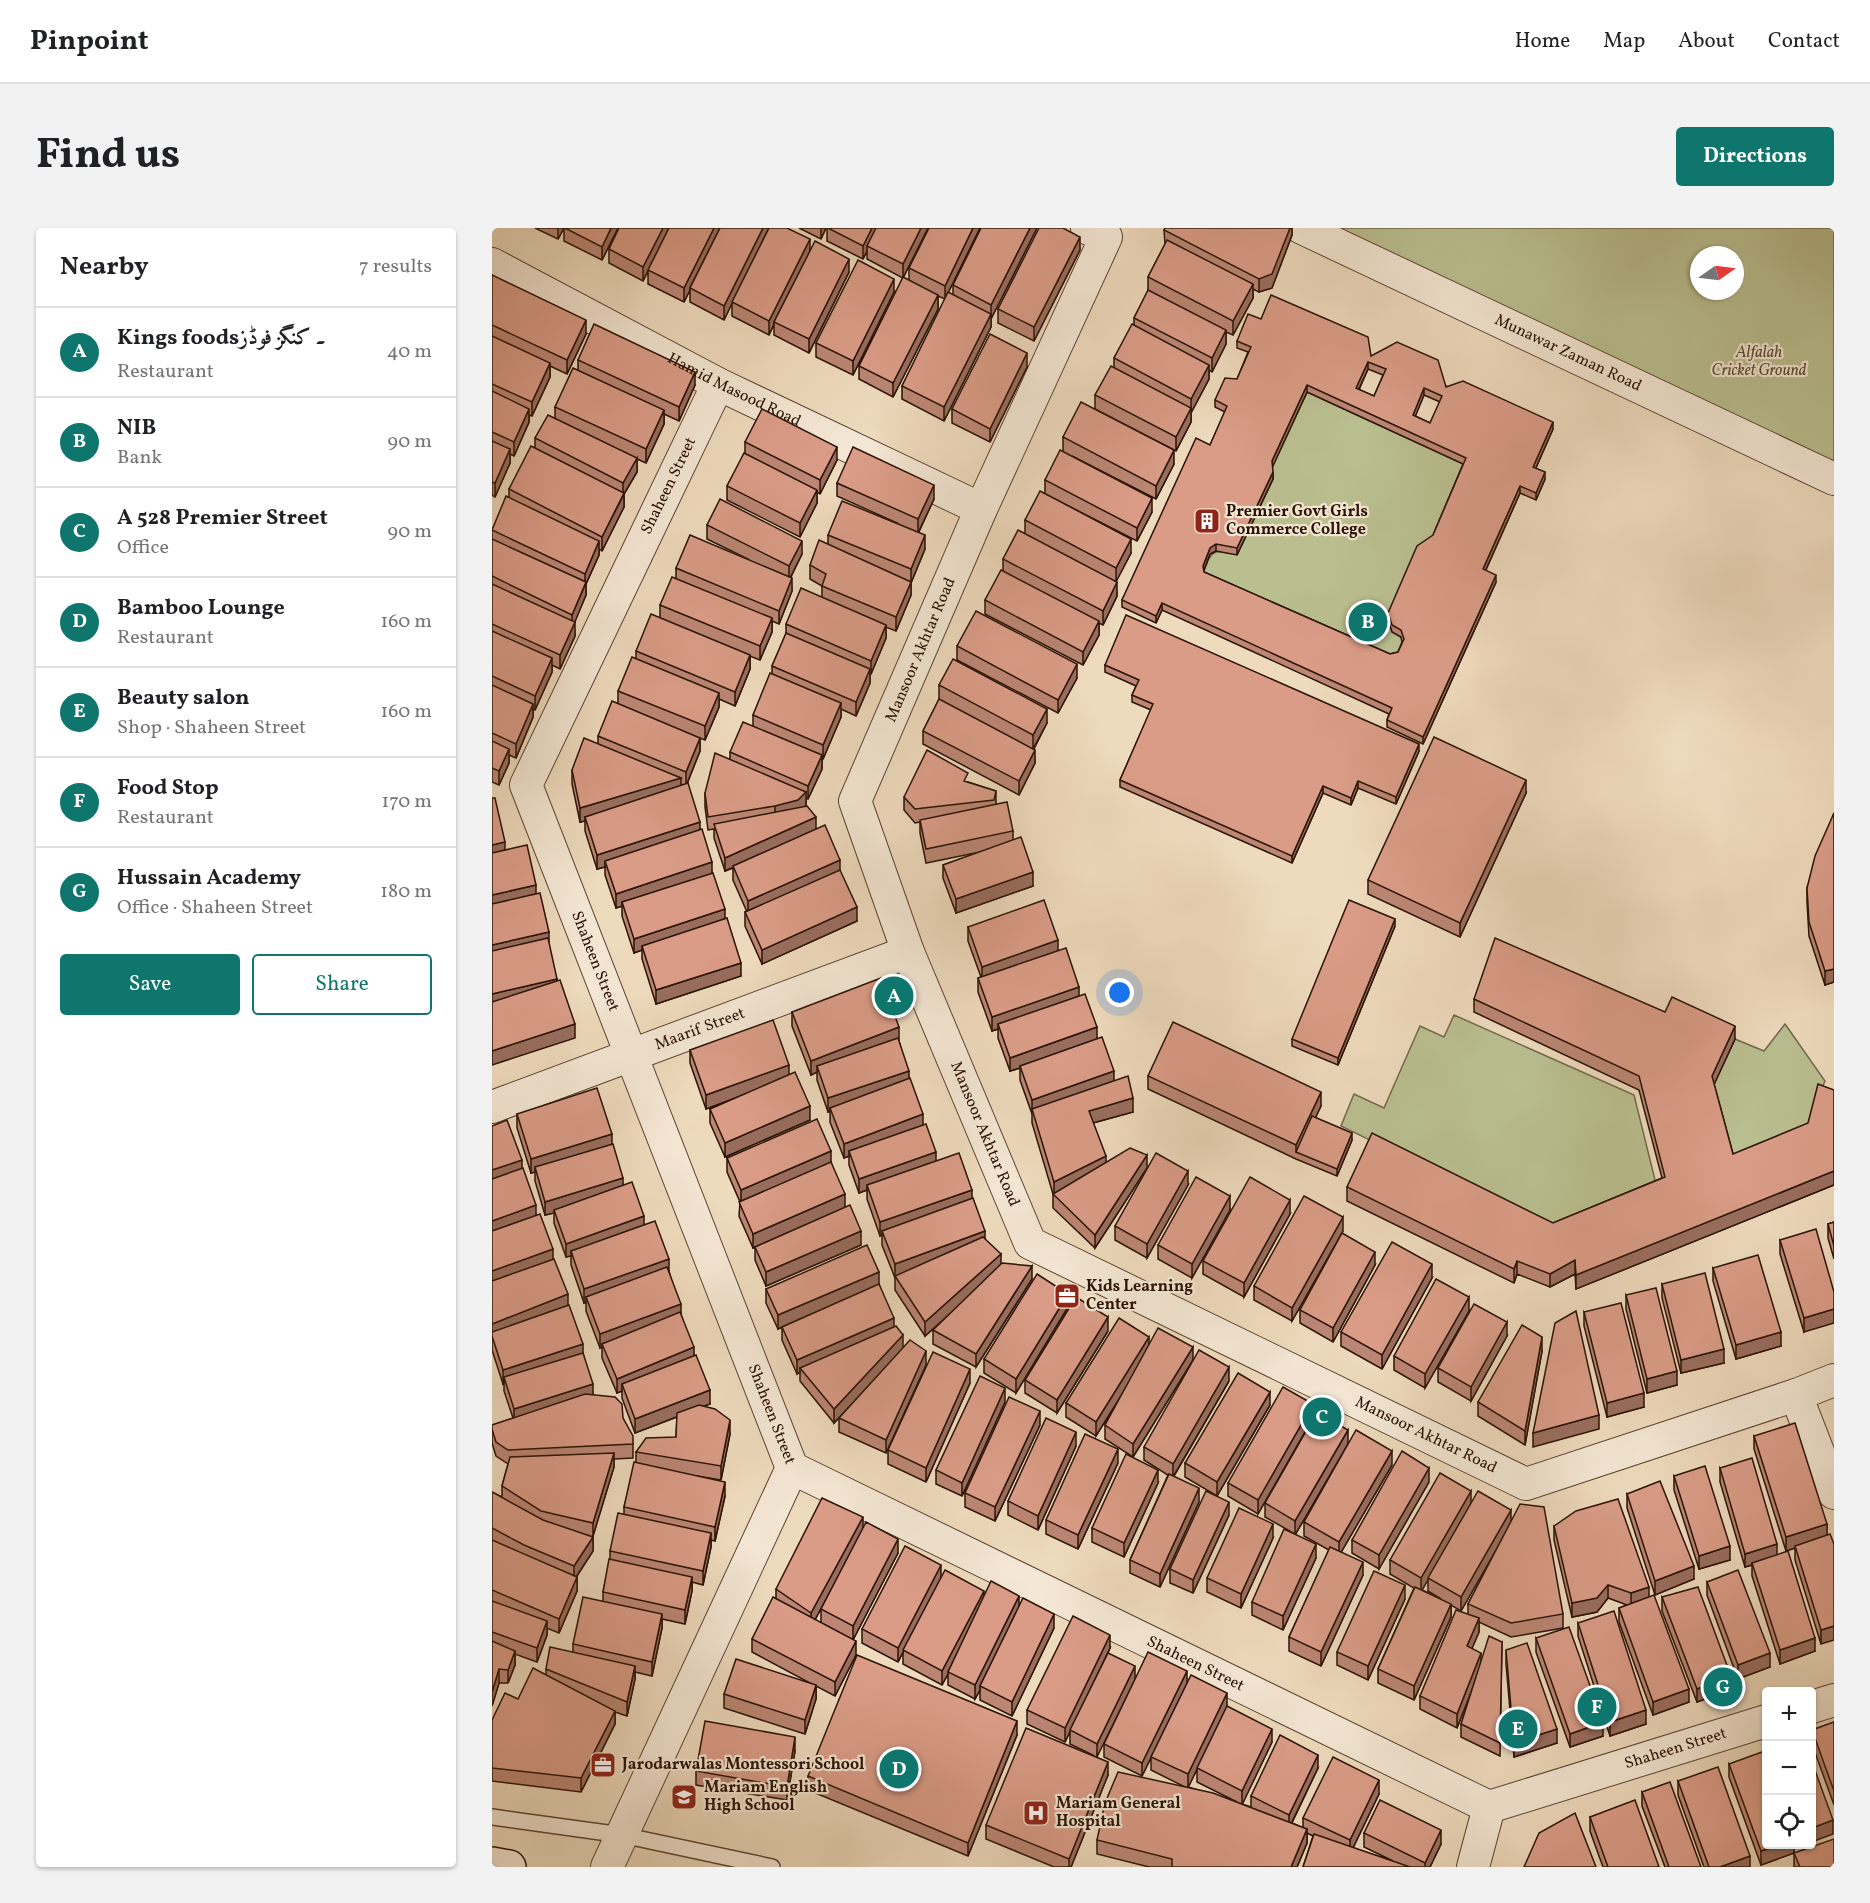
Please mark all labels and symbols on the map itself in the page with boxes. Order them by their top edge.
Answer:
north arrow [1690,246,1744,300]
street label: Munawar Zaman Road [1491,309,1645,398]
park label: Alfalah Cricket Ground [1711,342,1807,382]
street label: Hamid Masood Road [663,348,804,433]
street label: Shaheen Street [636,433,702,538]
place label: Premier Govt Girls Commerce College [1226,501,1368,541]
building icon: Premier Govt Girls Commerce College [1192,506,1222,536]
street label: Mansoor Akhtar Road [881,574,961,726]
pin: B [1348,600,1388,644]
street label: Shaheen Street [565,908,624,1015]
pin: A [874,974,914,1018]
your location [1105,978,1134,1007]
street label: Maarif Street [652,1003,749,1056]
street label: Mansoor Akhtar Road [944,1058,1025,1210]
place label: Kids Learning Center [1086,1276,1193,1316]
office icon: Kids Learning Center [1052,1281,1082,1311]
street label: Shaheen Street [742,1361,801,1468]
street label: Mansoor Akhtar Road [1351,1391,1501,1479]
pin: C [1302,1394,1342,1440]
street label: Shaheen Street [1143,1631,1248,1697]
pin: G [1704,1664,1742,1710]
pin: F [1578,1684,1616,1730]
pin: E [1498,1706,1538,1752]
street label: Shaheen Street [1622,1723,1730,1775]
pin: D [880,1746,918,1792]
office icon: Jarodarwalas Montessori School [588,1750,618,1780]
place label: Jarodarwalas Montessori School [621,1754,865,1776]
place label: Mariam English High School [704,1777,827,1817]
school or university icon: Mariam English High School [669,1782,699,1812]
place label: Mariam General Hospital [1056,1793,1181,1833]
hospital icon: Mariam General Hospital [1021,1798,1051,1828]

